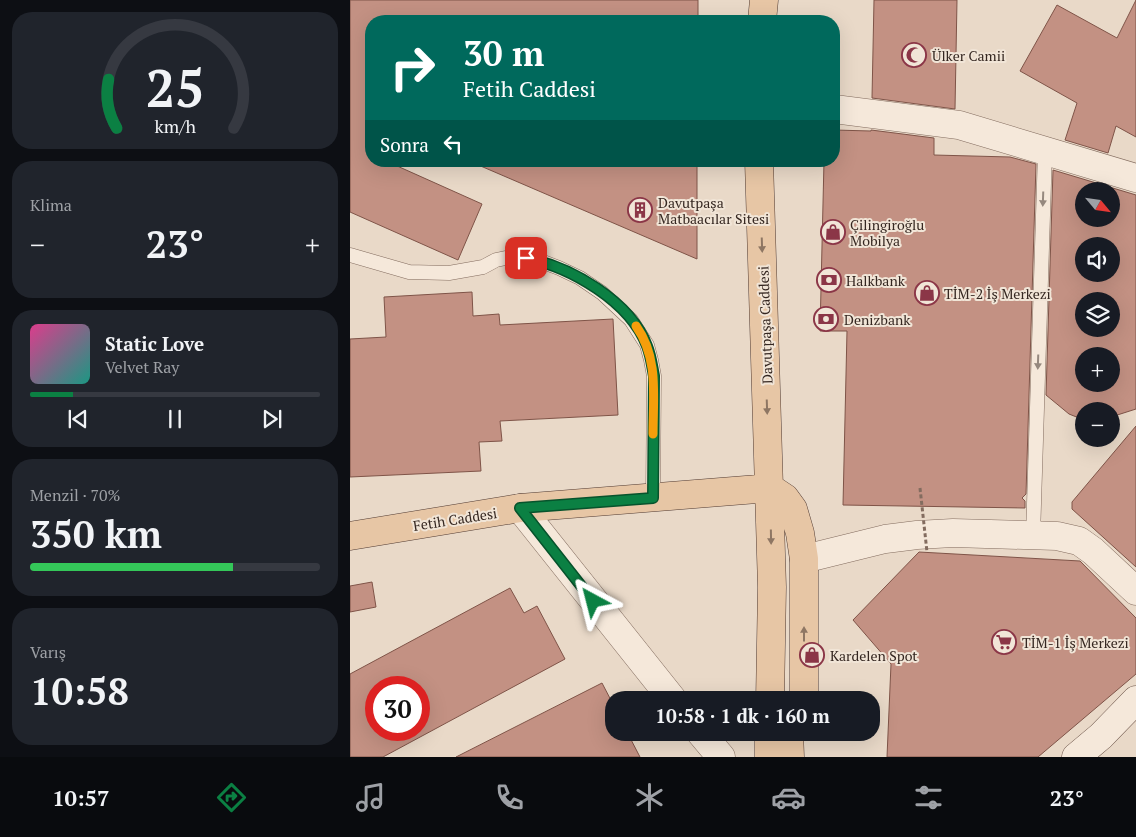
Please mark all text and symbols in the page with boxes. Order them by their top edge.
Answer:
text: 30 m [463,30,544,76]
icon: right [380,35,445,100]
mosque icon: Ülker Camii [901,42,927,68]
place label: Ülker Camii [932,46,1005,65]
text: 25 [146,53,204,122]
text: Fetih Caddesi [463,74,596,103]
text: km/h [154,114,196,138]
icon: left [439,130,467,158]
text: Sonra [380,132,429,157]
north arrow [1075,182,1120,228]
map controls [1075,182,1120,447]
one-way arrow [1039,192,1047,208]
place label: Davutpaşa Matbaacılar Sitesi [658,193,769,228]
text: Klima [30,194,72,216]
building icon: Davutpaşa Matbaacılar Sitesi [627,197,653,223]
place label: Çilingiroğlu Mobilya [850,215,924,250]
text: 23° [146,219,204,269]
shop icon: Çilingiroğlu Mobilya [820,219,846,245]
text: − [30,226,45,263]
text: + [305,226,320,263]
pin [505,237,547,279]
one-way arrow [759,237,767,253]
button: sound [1075,237,1120,282]
icon: arrive [512,244,540,272]
street label: Davutpaşa Caddesi [753,266,777,384]
bank icon: Halkbank [816,267,842,293]
place label: Halkbank [846,271,906,290]
shop icon: TİM-2 İş Merkezi [914,280,940,306]
place label: TİM-2 İş Merkezi [944,284,1051,303]
button: layers [1075,292,1120,337]
bank icon: Denizbank [813,306,839,332]
place label: Denizbank [844,310,911,329]
text: Static Love [105,331,204,356]
button: + [1075,347,1120,392]
one-way arrow [1034,354,1042,370]
text: Velvet Ray [105,356,179,378]
one-way arrow [764,400,772,416]
button: − [1075,402,1120,447]
icon: previous [64,405,92,433]
icon: pause [161,405,189,433]
icon: next [258,405,286,433]
text: Menzil · 70% [30,484,120,506]
street label: Fetih Caddesi [412,503,498,535]
text: 350 km [30,509,162,559]
one-way arrow [767,529,775,545]
position arrow [566,574,618,626]
one-way arrow [800,626,808,642]
supermarket icon: TİM-1 İş Merkezi [991,629,1017,655]
place label: TİM-1 İş Merkezi [1022,633,1129,652]
text: Varış [30,641,66,663]
shop icon: Kardelen Spot [799,642,825,668]
place label: Kardelen Spot [830,646,918,665]
text: 10:58 [30,666,129,716]
speed limit sign: 30 [365,676,430,741]
text: 10:58 · 1 dk · 160 m [655,703,830,728]
icon: directions [214,780,249,815]
icon: music [353,780,388,815]
icon: phone [492,780,527,815]
icon: climate [632,780,667,815]
icon: car [771,780,806,815]
icon: filters [911,780,946,815]
text: 10:57 [52,783,109,812]
text: 23° [1050,783,1084,812]

